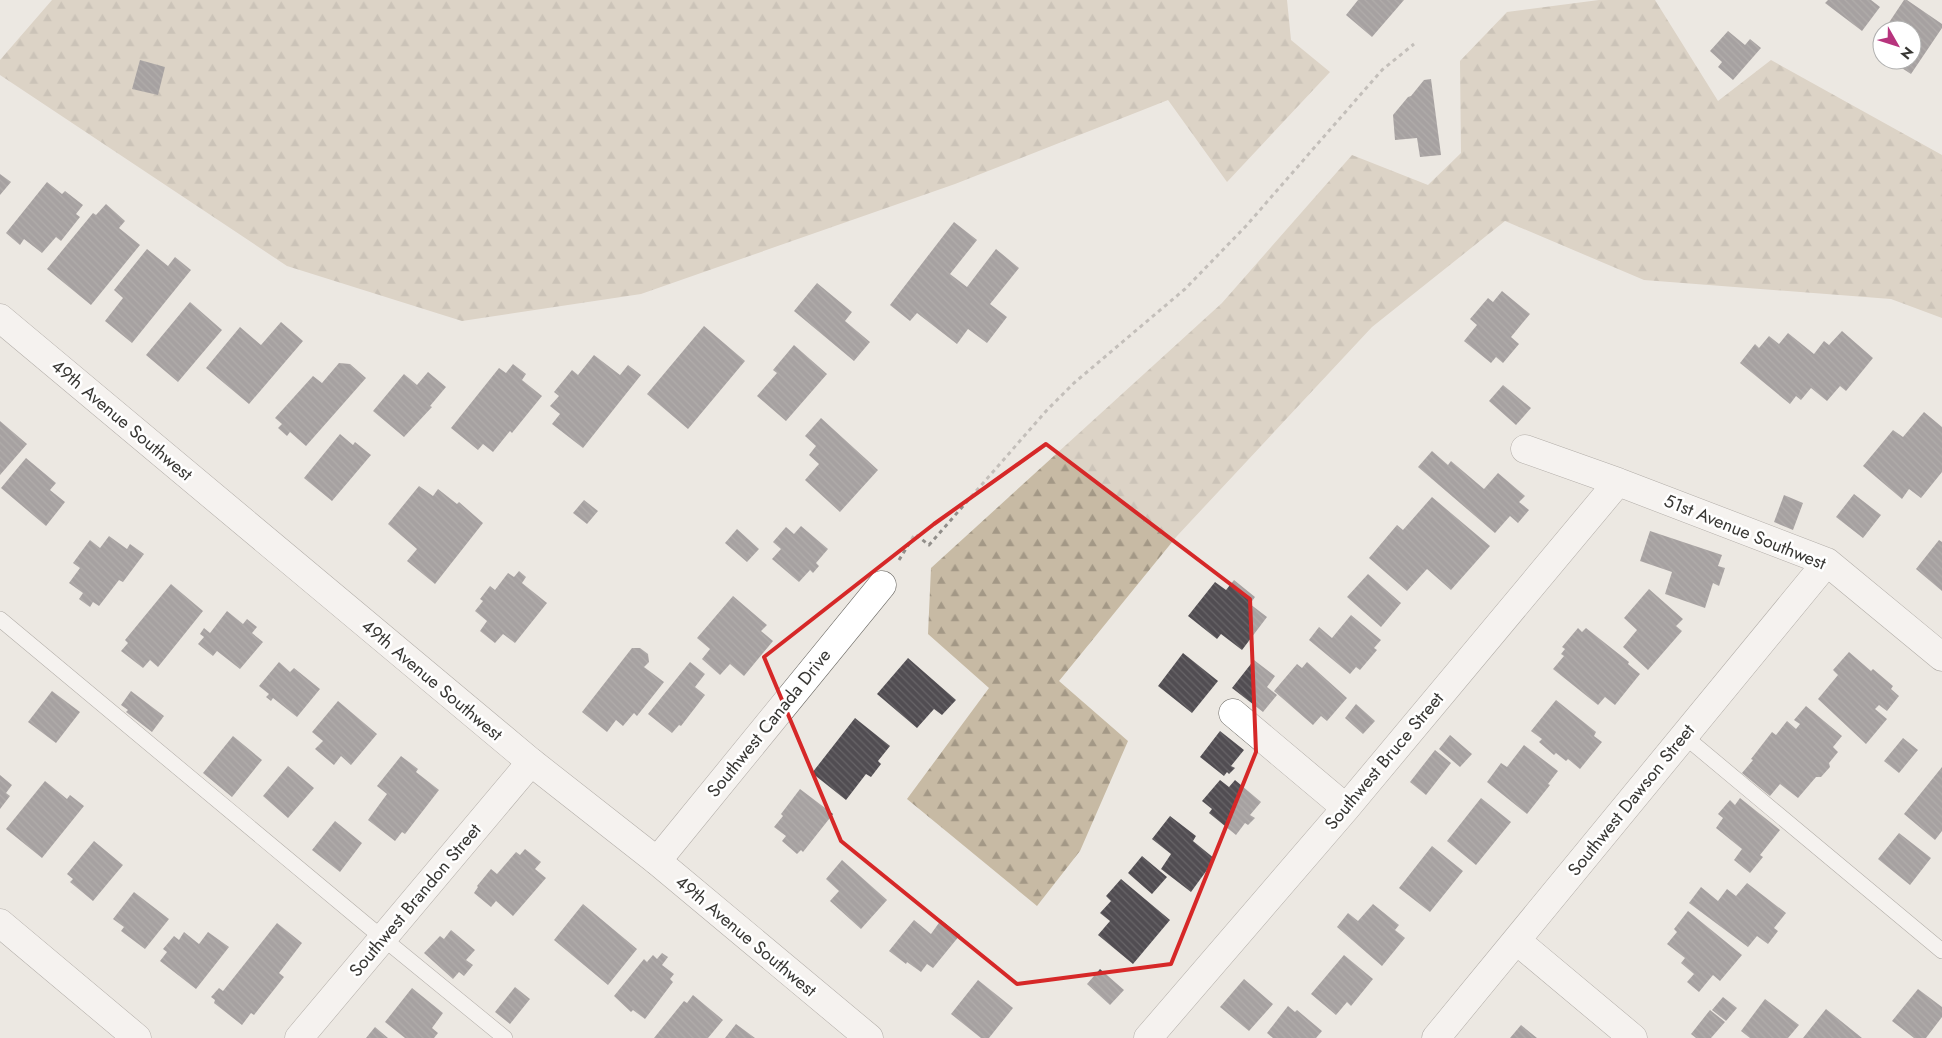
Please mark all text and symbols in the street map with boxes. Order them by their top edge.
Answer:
north arrow [1872,20,1922,70]
text: N [1896,43,1918,64]
street label: 49th Avenue Southwest [46,353,199,487]
street label: 51st Avenue Southwest [1660,488,1830,577]
street label: 49th Avenue Southwest [356,613,509,747]
street label: Southwest Canada Drive [701,643,837,803]
street label: Southwest Bruce Street [1318,686,1450,836]
street label: Southwest Dawson Street [1561,718,1701,882]
street label: Southwest Brandon Street [343,817,488,982]
street label: 49th Avenue Southwest [670,869,823,1003]

